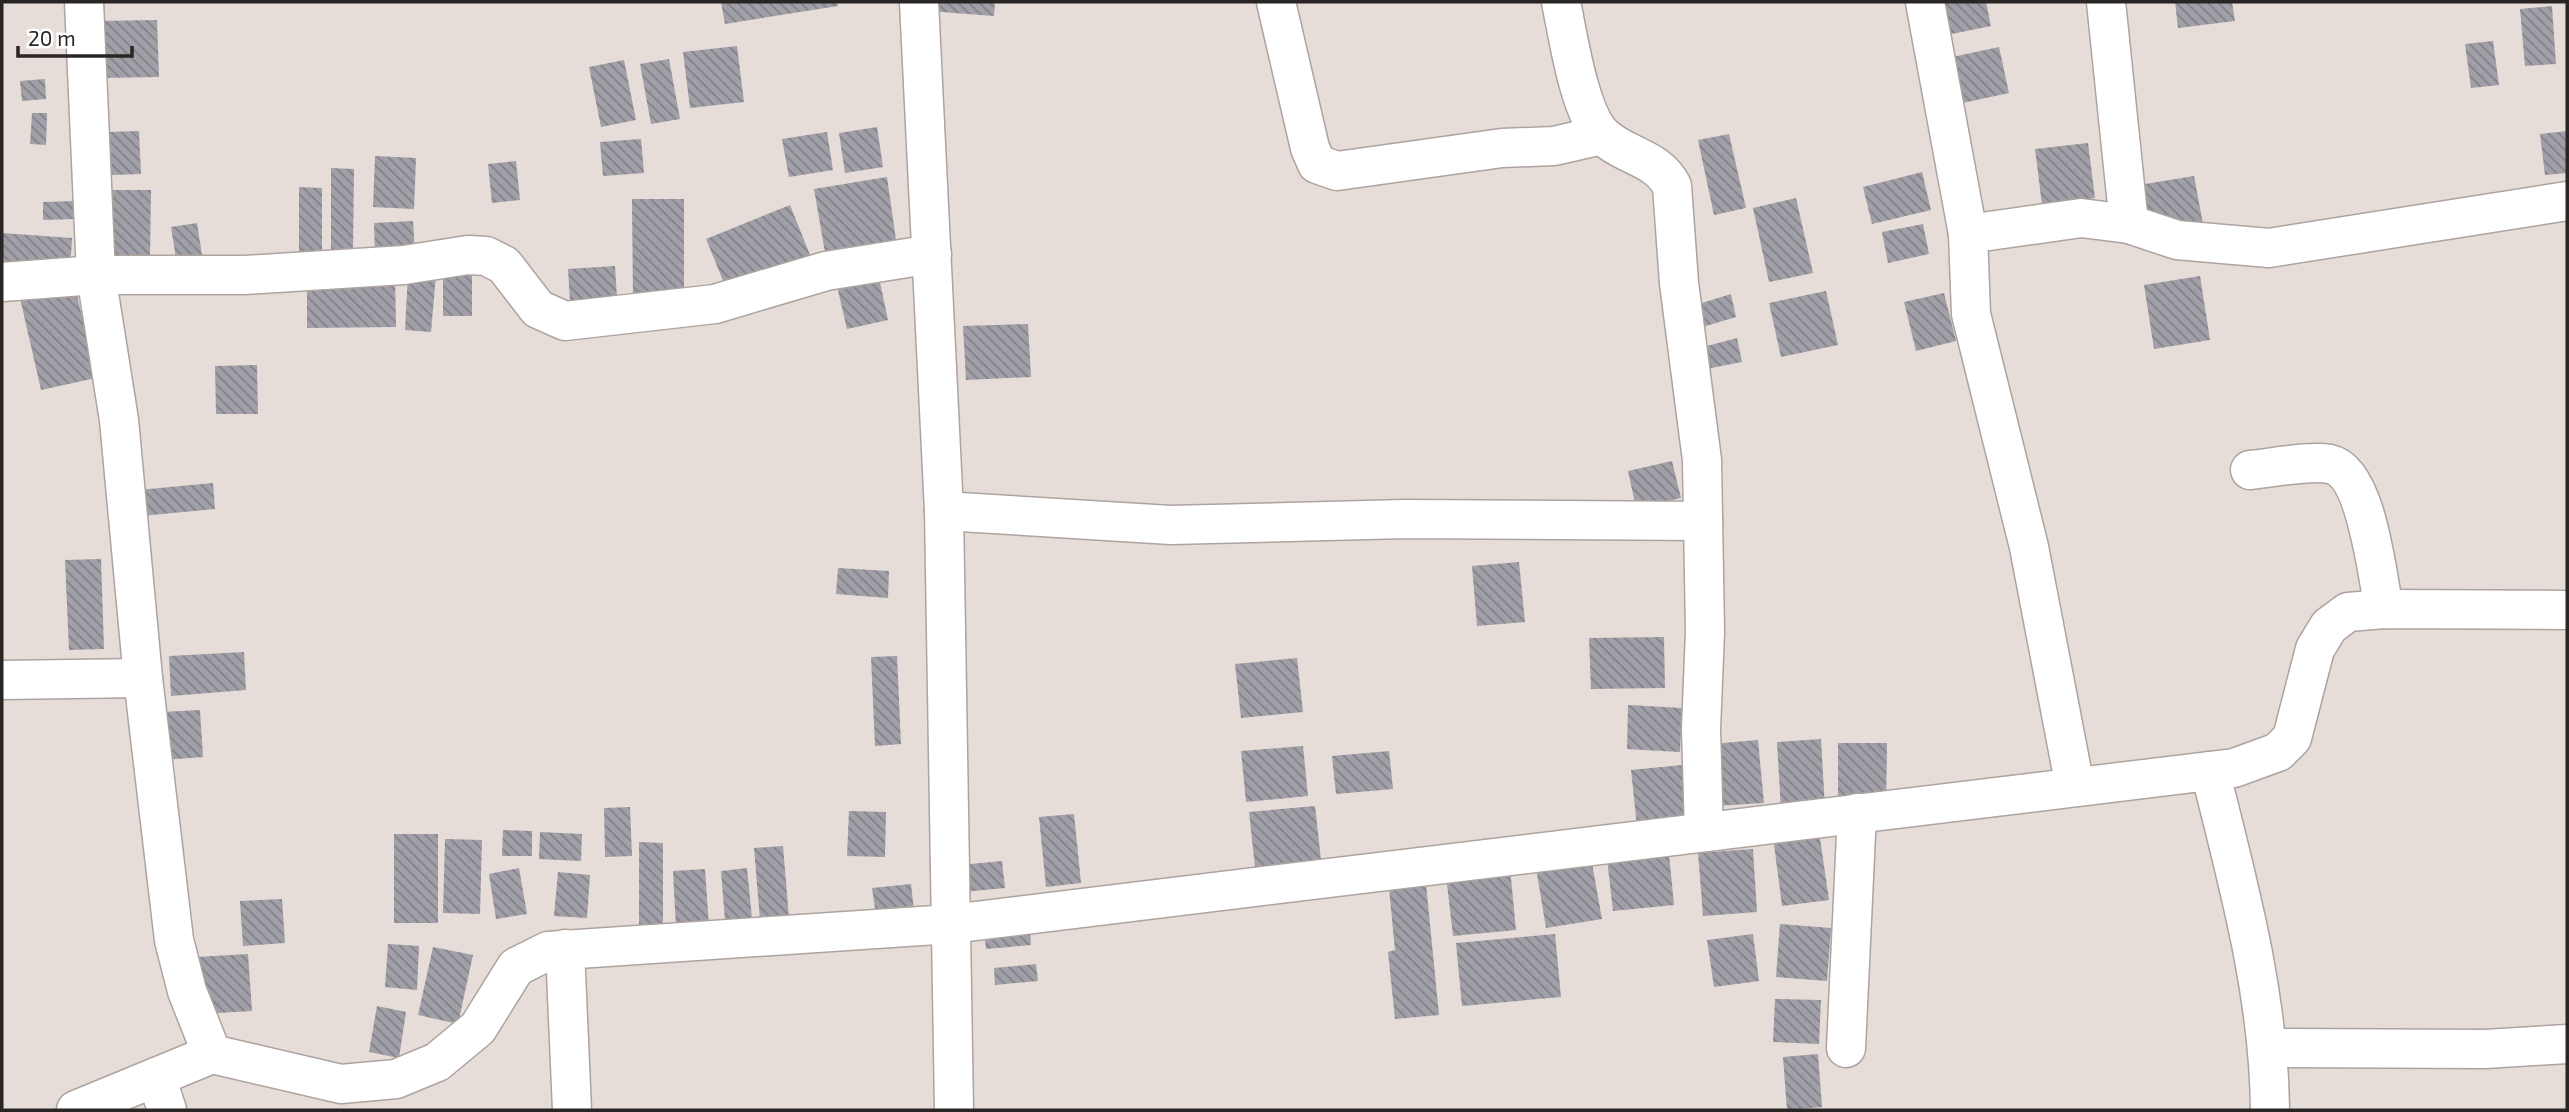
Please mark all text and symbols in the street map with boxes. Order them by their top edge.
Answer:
scale bar [18,14,131,58]
text: 20 m [28,25,76,50]

